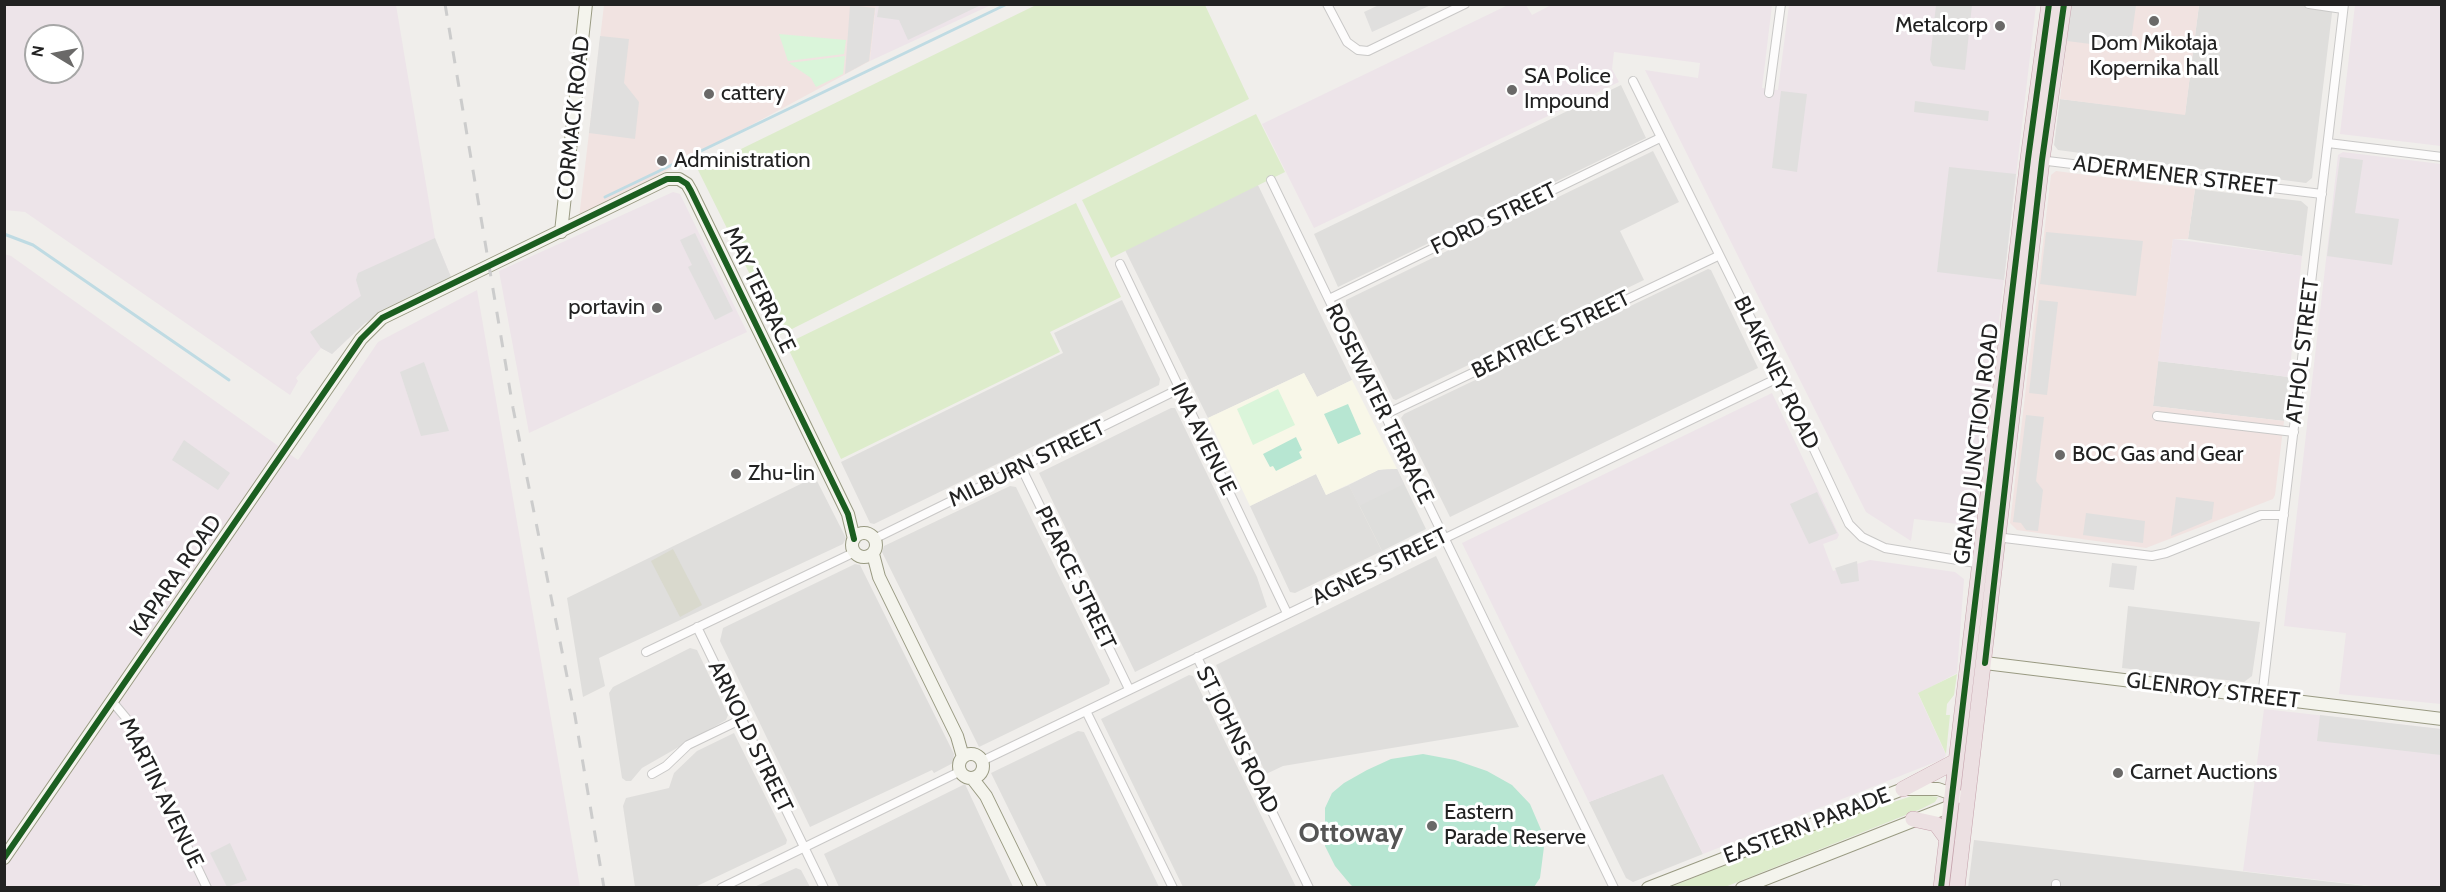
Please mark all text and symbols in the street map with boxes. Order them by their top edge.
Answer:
place label: Metalcorp [1895,13,1988,39]
marker: Dom Mikołaja Kopernika hall [2147,14,2161,28]
marker: Metalcorp [1993,19,2007,33]
north arrow [24,24,84,84]
place label: Dom Mikołaja Kopernika hall [2089,31,2219,82]
street label: CORMACK ROAD [552,35,596,201]
text: N [27,44,48,58]
place label: SA Police Impound [1524,64,1611,116]
place label: cattery [721,81,785,107]
marker: SA Police Impound [1505,83,1519,97]
marker: cattery [702,87,716,101]
place label: Administration [674,148,811,174]
street label: ADERMENER STREET [2072,150,2278,202]
marker: Administration [655,154,669,168]
street label: FORD STREET [1427,177,1561,261]
street label: MAY TERRACE [717,223,801,357]
street label: ATHOL STREET [2281,277,2325,425]
street label: BEATRICE STREET [1468,285,1634,385]
street label: BLAKENEY ROAD [1728,292,1824,454]
place label: portavin [568,295,645,321]
street label: ROSEWATER TERRACE [1319,300,1439,508]
marker: portavin [650,301,664,315]
street label: GRAND JUNCTION ROAD [1949,322,2005,566]
street label: INA AVENUE [1165,379,1241,499]
street label: MILBURN STREET [944,415,1110,513]
place label: BOC Gas and Gear [2072,442,2243,468]
marker: BOC Gas and Gear [2053,448,2067,462]
place label: Zhu-lin [748,461,815,487]
marker: Zhu-lin [729,467,743,481]
street label: PEARCE STREET [1029,502,1121,654]
street label: KAPARA ROAD [124,510,228,642]
street label: AGNES STREET [1308,523,1452,611]
street label: ARNOLD STREET [702,657,798,817]
street label: ST JOHNS ROAD [1190,662,1284,818]
street label: GLENROY STREET [2125,667,2301,715]
street label: MARTIN AVENUE [113,714,209,872]
place label: Carnet Auctions [2130,760,2277,786]
marker: Carnet Auctions [2111,766,2125,780]
street label: EASTERN PARADE [1720,782,1894,870]
place label: Eastern Parade Reserve [1444,800,1586,852]
district label: Ottoway [1299,817,1403,851]
marker: Eastern Parade Reserve [1425,819,1439,833]

